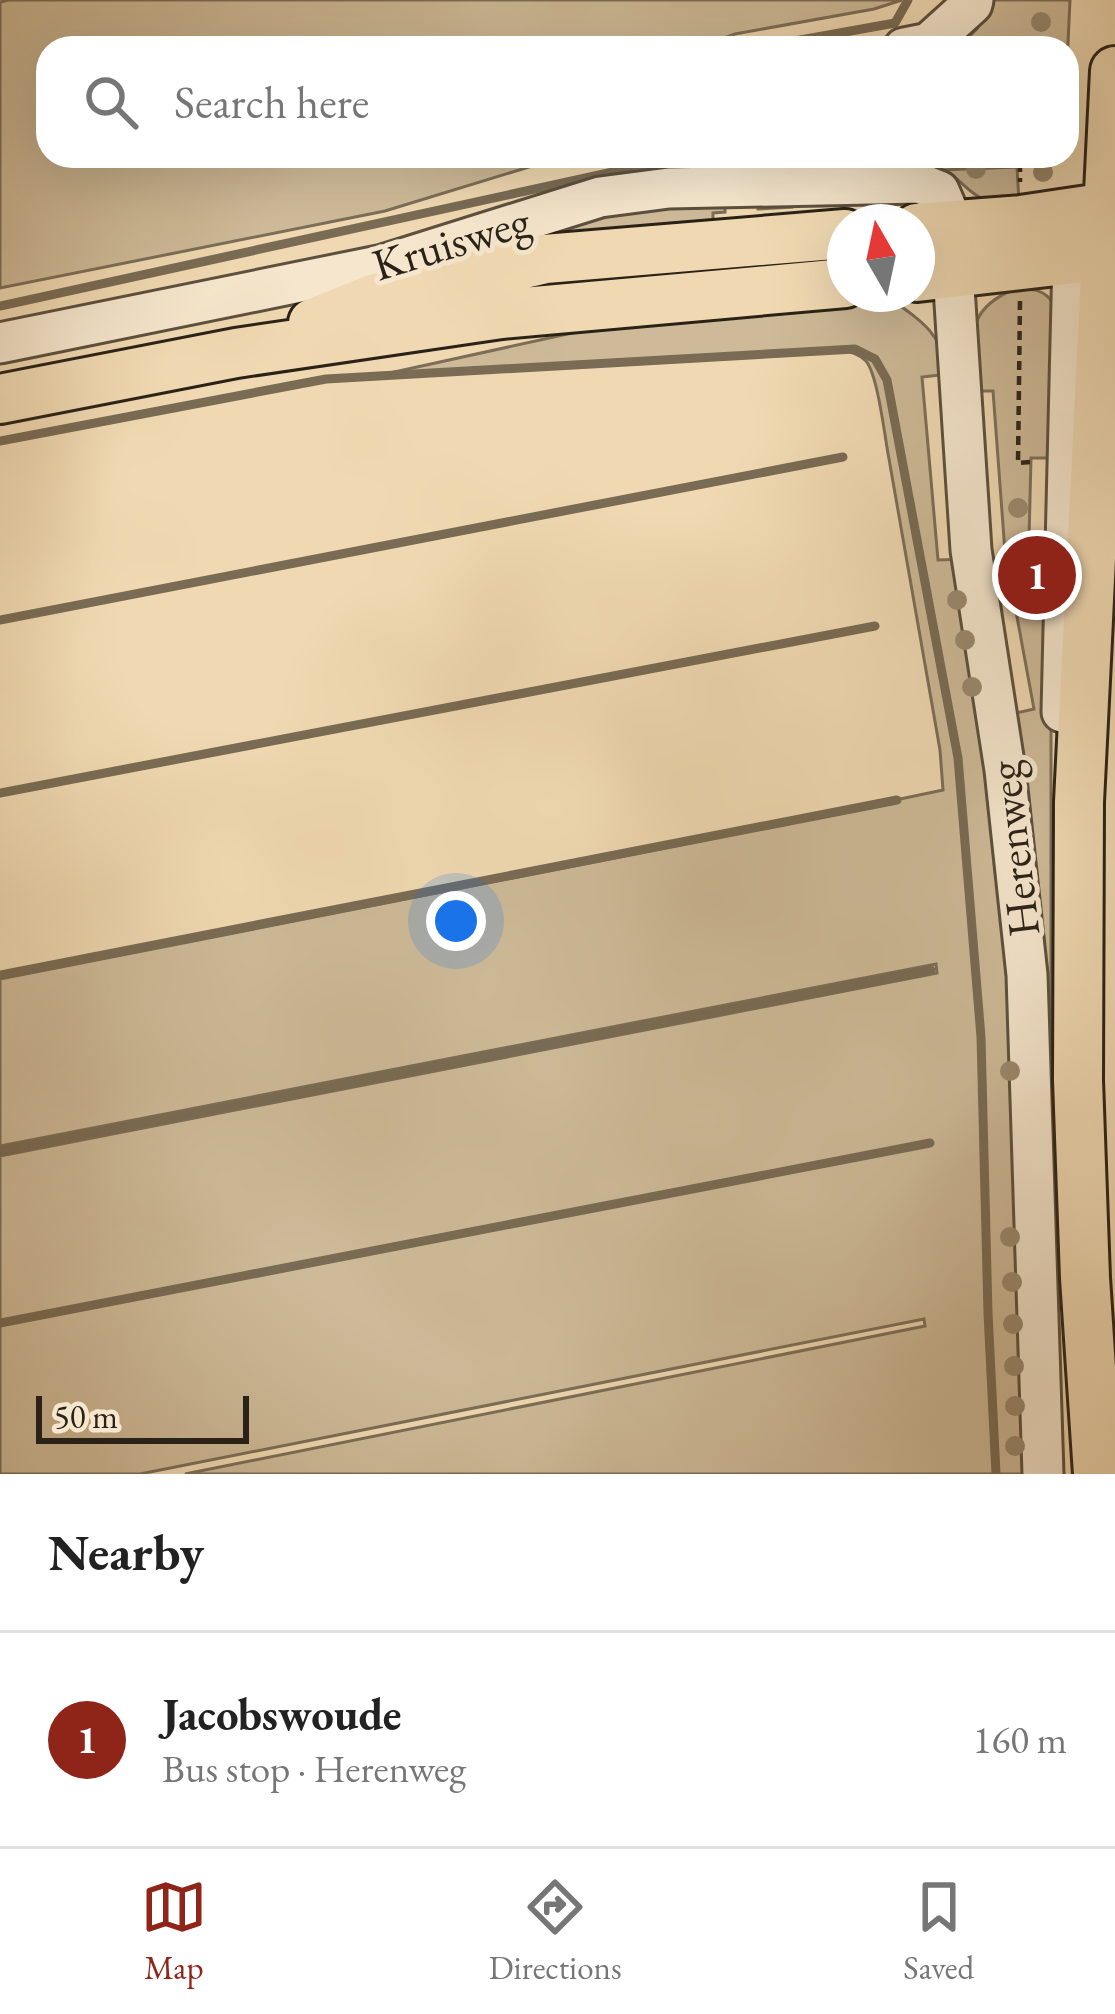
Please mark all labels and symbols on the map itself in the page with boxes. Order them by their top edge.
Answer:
street label: Kruisweg [365,190,537,293]
north arrow [827,204,935,312]
pin: 1 [998,530,1076,620]
street label: Herenweg [973,758,1053,940]
your location [426,891,486,951]
scale bar [36,1390,249,1443]

